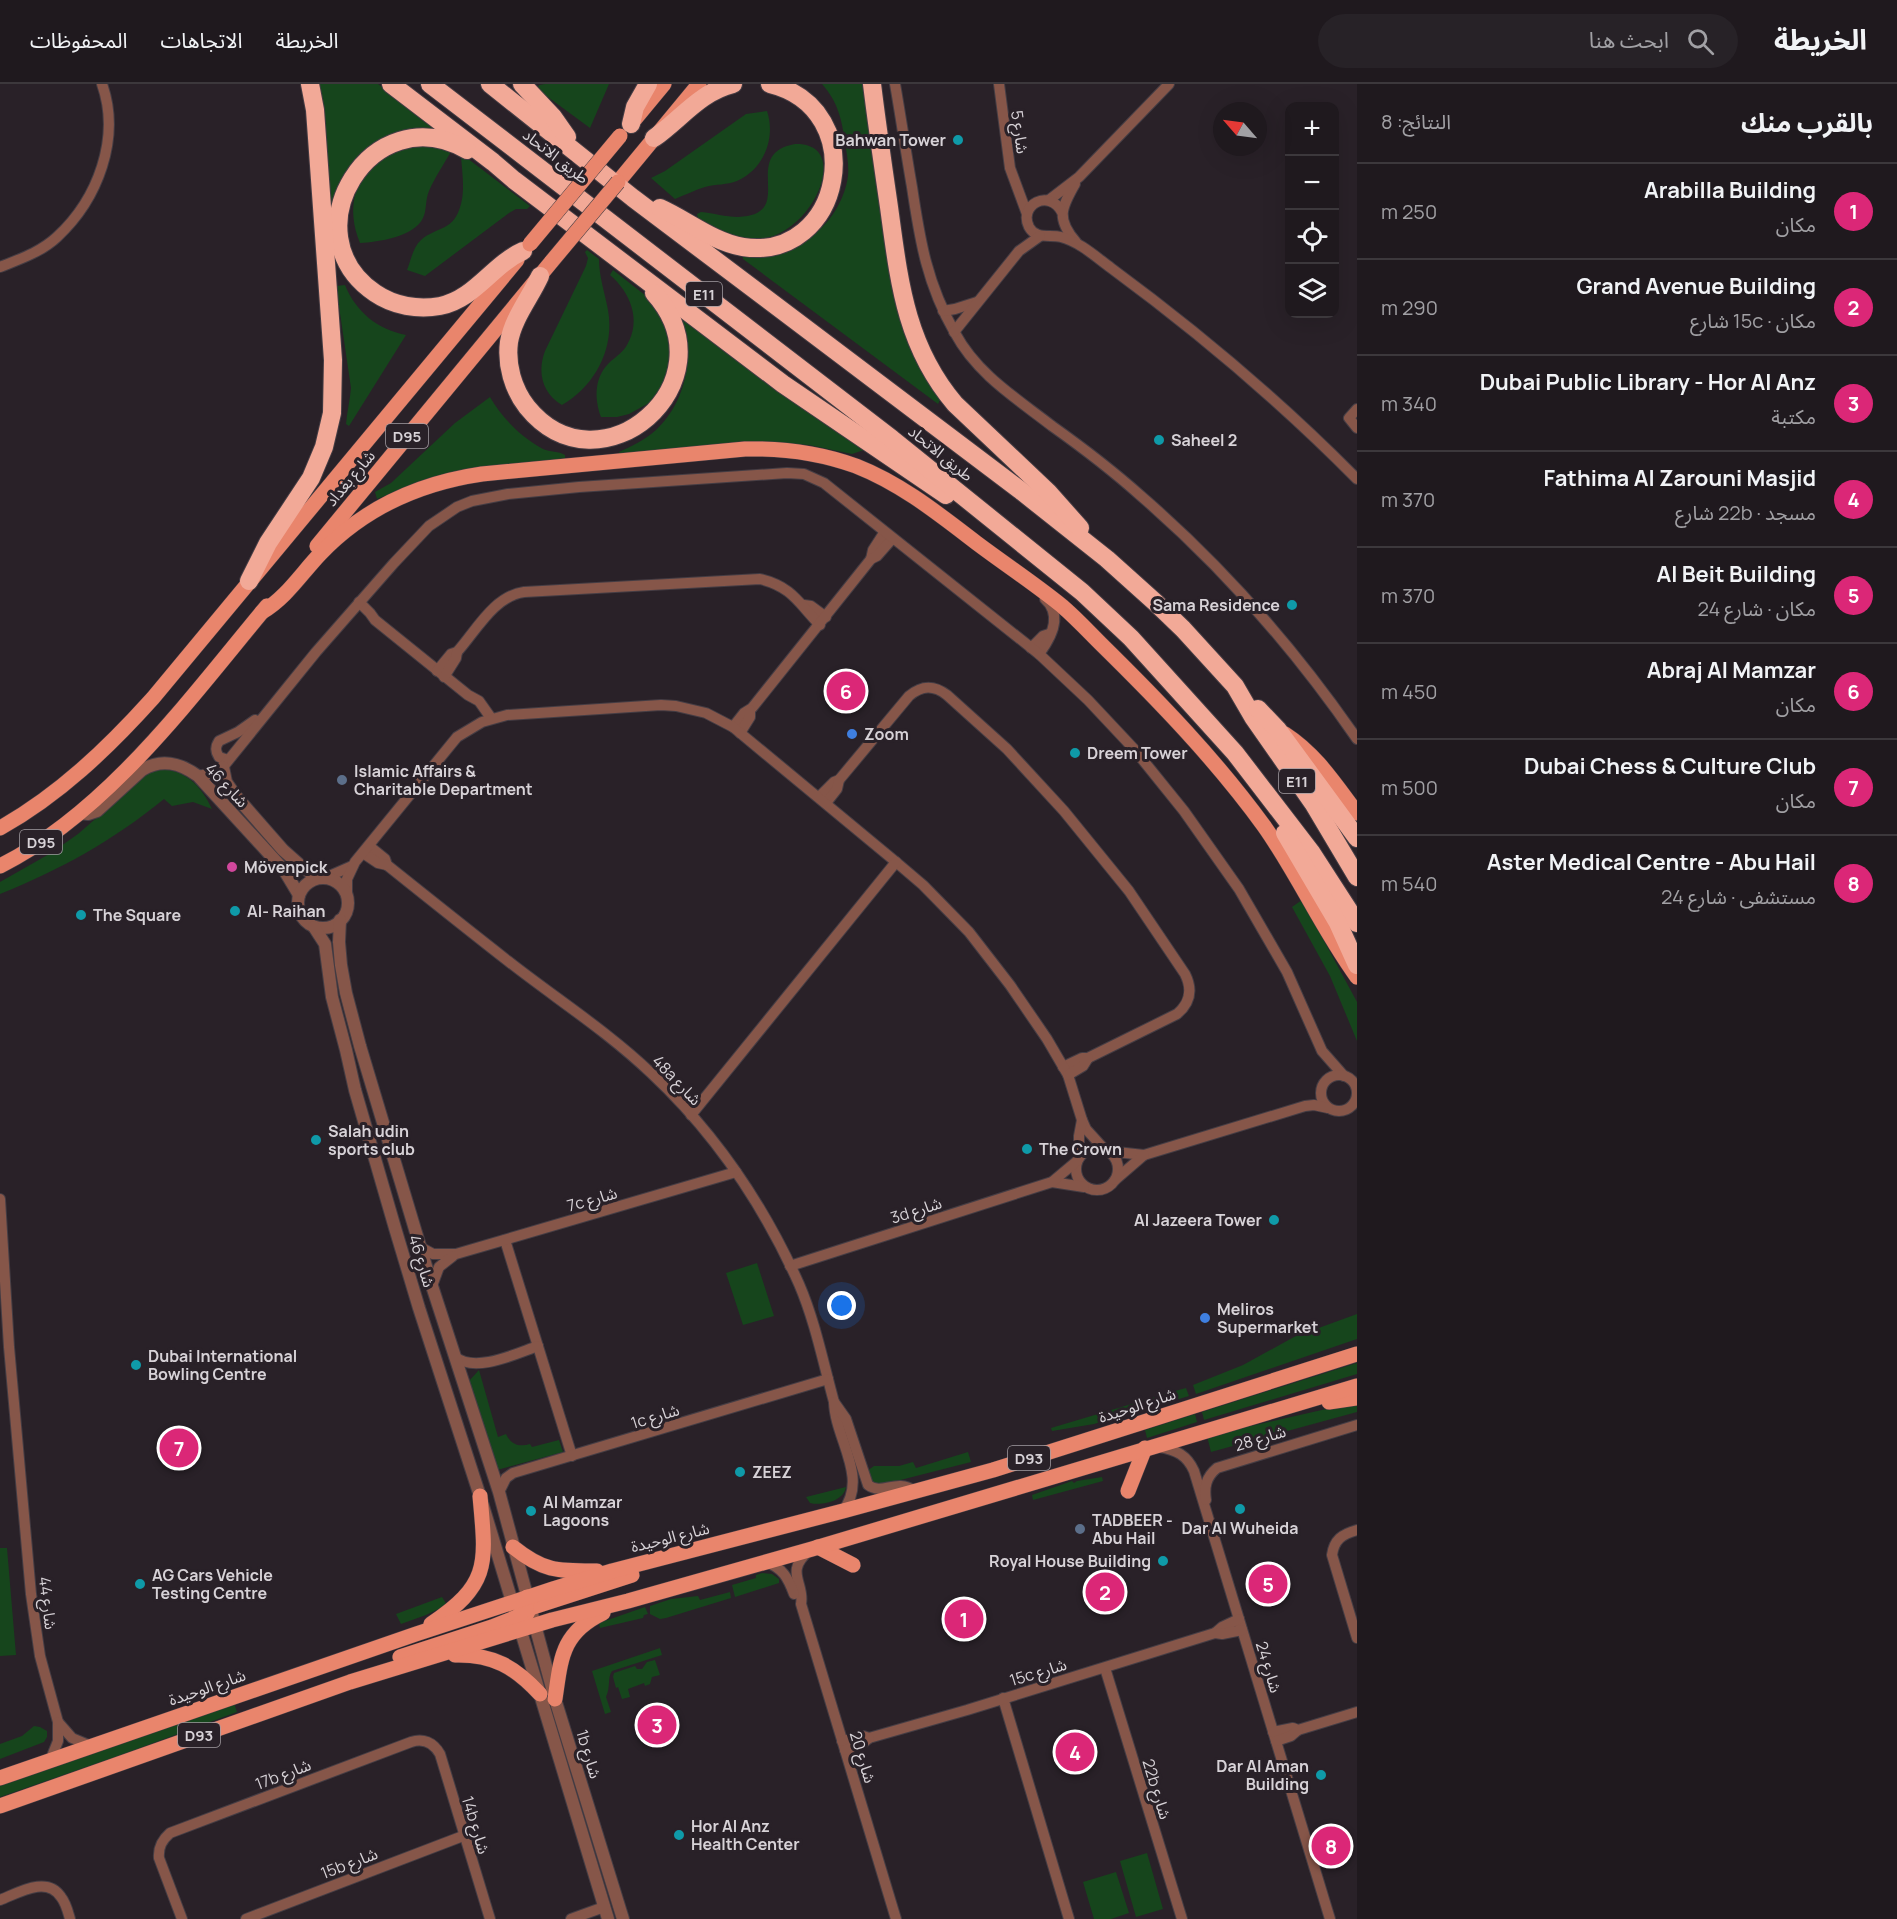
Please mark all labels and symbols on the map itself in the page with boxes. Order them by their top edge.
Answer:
north arrow [1213,102,1267,156]
street label: شارع 5 [1004,109,1034,155]
street label: طريق الاتحاد [519,123,594,189]
place label: Bahwan Tower [835,129,946,151]
marker: Bahwan Tower [951,133,965,147]
road number: E11 [686,282,722,306]
street label: طريق الاتحاد [904,420,978,486]
road number: D95 [386,424,428,448]
place label: Saheel 2 [1171,429,1237,451]
marker: Saheel 2 [1152,433,1166,447]
street label: شارع بغداد [320,445,381,512]
place label: Sama Residence [1152,594,1280,616]
marker: Sama Residence [1285,598,1299,612]
pin: 6 [826,668,866,714]
place label: Zoom [864,723,909,745]
marker: Zoom [845,727,859,741]
place label: Dreem Tower [1087,742,1188,764]
marker: Dreem Tower [1068,746,1082,760]
street label: شارع 46 [199,758,253,814]
place label: Islamic Affairs & Charitable Department [354,760,533,800]
road number: E11 [1279,769,1315,793]
marker: Islamic Affairs & Charitable Department [335,773,349,787]
road number: D95 [20,830,62,854]
place label: Mövenpick [244,856,328,878]
marker: Mövenpick [225,860,239,874]
place label: Al- Raihan [247,900,326,922]
place label: The Square [93,904,181,926]
marker: Al- Raihan [228,904,242,918]
marker: The Square [74,908,88,922]
street label: 48a شارع [646,1050,706,1111]
place label: Salah udin sports club [328,1120,415,1160]
marker: Salah udin sports club [309,1133,323,1147]
place label: The Crown [1039,1138,1122,1160]
marker: The Crown [1020,1142,1034,1156]
street label: 7c شارع [564,1181,620,1219]
street label: 3d شارع [888,1191,945,1231]
place label: Al Jazeera Tower [1134,1209,1262,1231]
marker: Al Jazeera Tower [1267,1213,1281,1227]
street label: شارع 46 [402,1232,440,1291]
your location [827,1291,856,1320]
place label: Meliros Supermarket [1217,1298,1318,1338]
marker: Meliros Supermarket [1198,1311,1212,1325]
place label: Dubai International Bowling Centre [148,1345,297,1385]
marker: Dubai International Bowling Centre [129,1358,143,1372]
street label: شارع الوحيدة [1095,1382,1179,1430]
street label: 1c شارع [628,1398,682,1436]
street label: شارع 28 [1232,1420,1289,1458]
pin: 7 [160,1426,198,1470]
road number: D93 [1008,1446,1050,1470]
place label: ZEEZ [752,1461,792,1483]
marker: ZEEZ [733,1465,747,1479]
place label: Al Mamzar Lagoons [543,1491,622,1531]
marker: Dar Al Wuheida [1233,1502,1247,1516]
marker: Al Mamzar Lagoons [524,1504,538,1518]
place label: TADBEER - Abu Hail [1092,1509,1173,1549]
street label: شارع الوحيدة [628,1517,712,1559]
place label: Dar Al Wuheida [1182,1517,1298,1539]
marker: TADBEER - Abu Hail [1073,1522,1087,1536]
place label: Royal House Building [989,1550,1151,1572]
marker: Royal House Building [1156,1554,1170,1568]
pin: 5 [1248,1562,1288,1606]
place label: AG Cars Vehicle Testing Centre [152,1564,273,1604]
pin: 2 [1086,1570,1124,1614]
street label: شارع 44 [32,1575,62,1631]
marker: AG Cars Vehicle Testing Centre [133,1577,147,1591]
pin: 1 [944,1596,984,1642]
street label: شارع 24 [1249,1639,1287,1696]
street label: 15c شارع [1007,1653,1070,1693]
street label: شارع الوحيدة [165,1664,249,1712]
pin: 3 [638,1702,676,1748]
road number: D93 [178,1723,220,1747]
street label: 1b شارع [569,1727,607,1782]
street label: شارع 20 [843,1728,881,1786]
pin: 4 [1056,1730,1094,1774]
street label: 17b شارع [252,1753,315,1797]
place label: Dar Al Aman Building [1216,1755,1309,1795]
street label: 22b شارع [1135,1756,1177,1822]
marker: Dar Al Aman Building [1314,1768,1328,1782]
street label: 14b شارع [455,1793,495,1857]
place label: Hor Al Anz Health Center [691,1815,800,1855]
pin: 8 [1312,1824,1350,1868]
marker: Hor Al Anz Health Center [672,1828,686,1842]
street label: 15b شارع [317,1842,381,1886]

